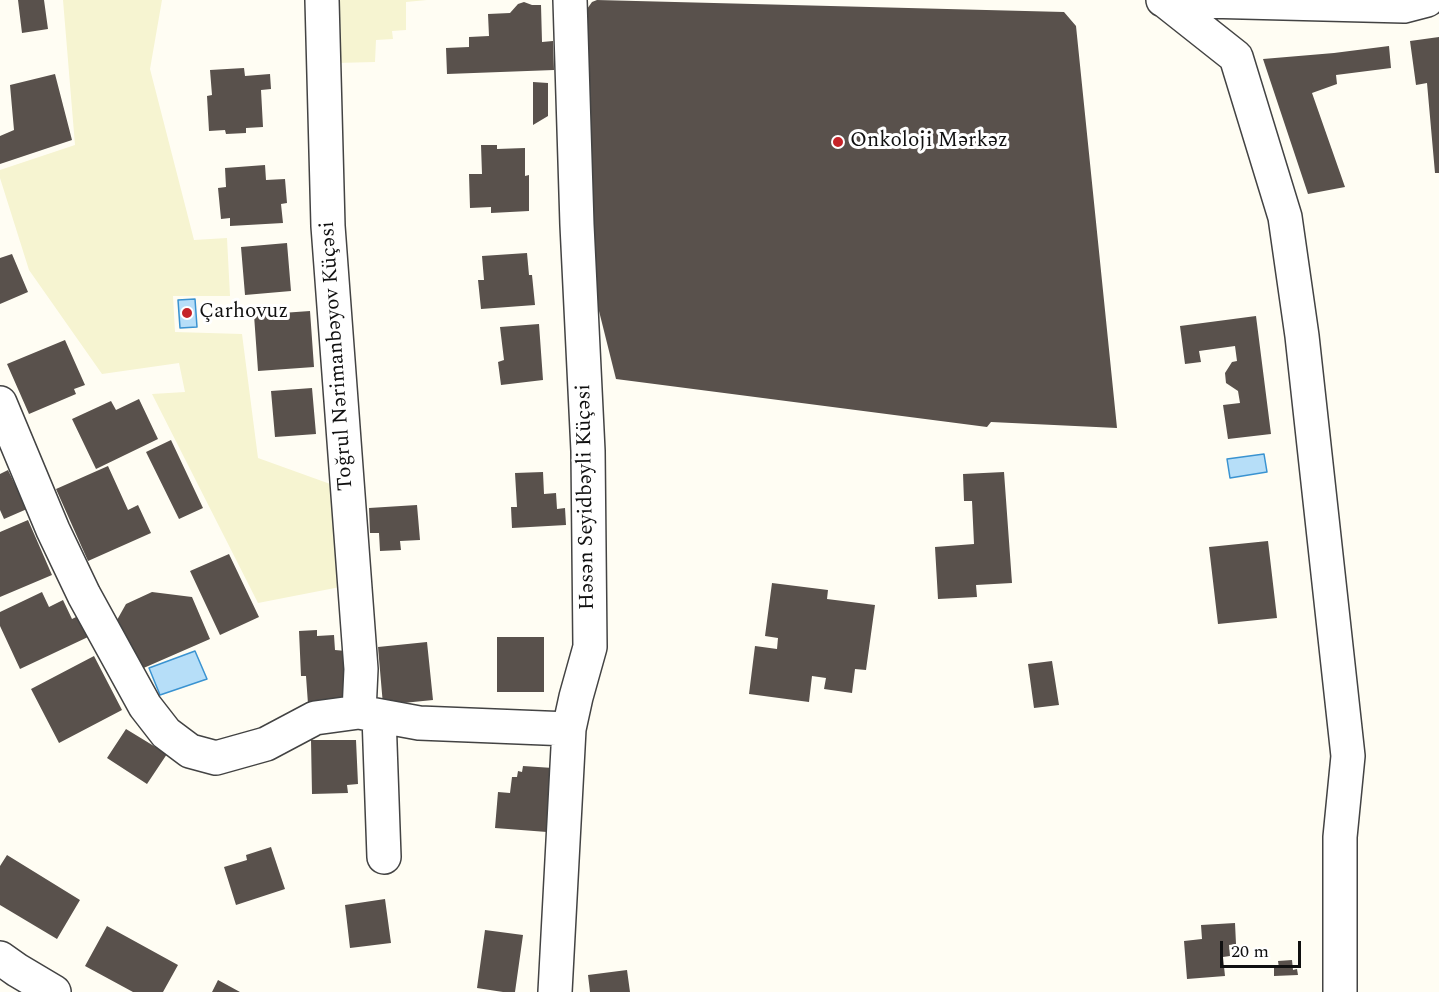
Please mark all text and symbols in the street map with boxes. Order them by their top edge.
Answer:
place label: Onkoloji Mərkəz [850,129,1008,155]
marker: Onkoloji Mərkəz [831,135,845,149]
street label: Toğrul Nərimanbəyov Küçəsi [316,220,360,492]
place label: Çarhovuz [199,300,288,326]
marker: Çarhovuz [180,306,194,320]
street label: Həsən Seyidbəyli Küçəsi [572,384,602,610]
scale bar [1223,929,1304,967]
text: 20 m [1231,938,1269,965]

